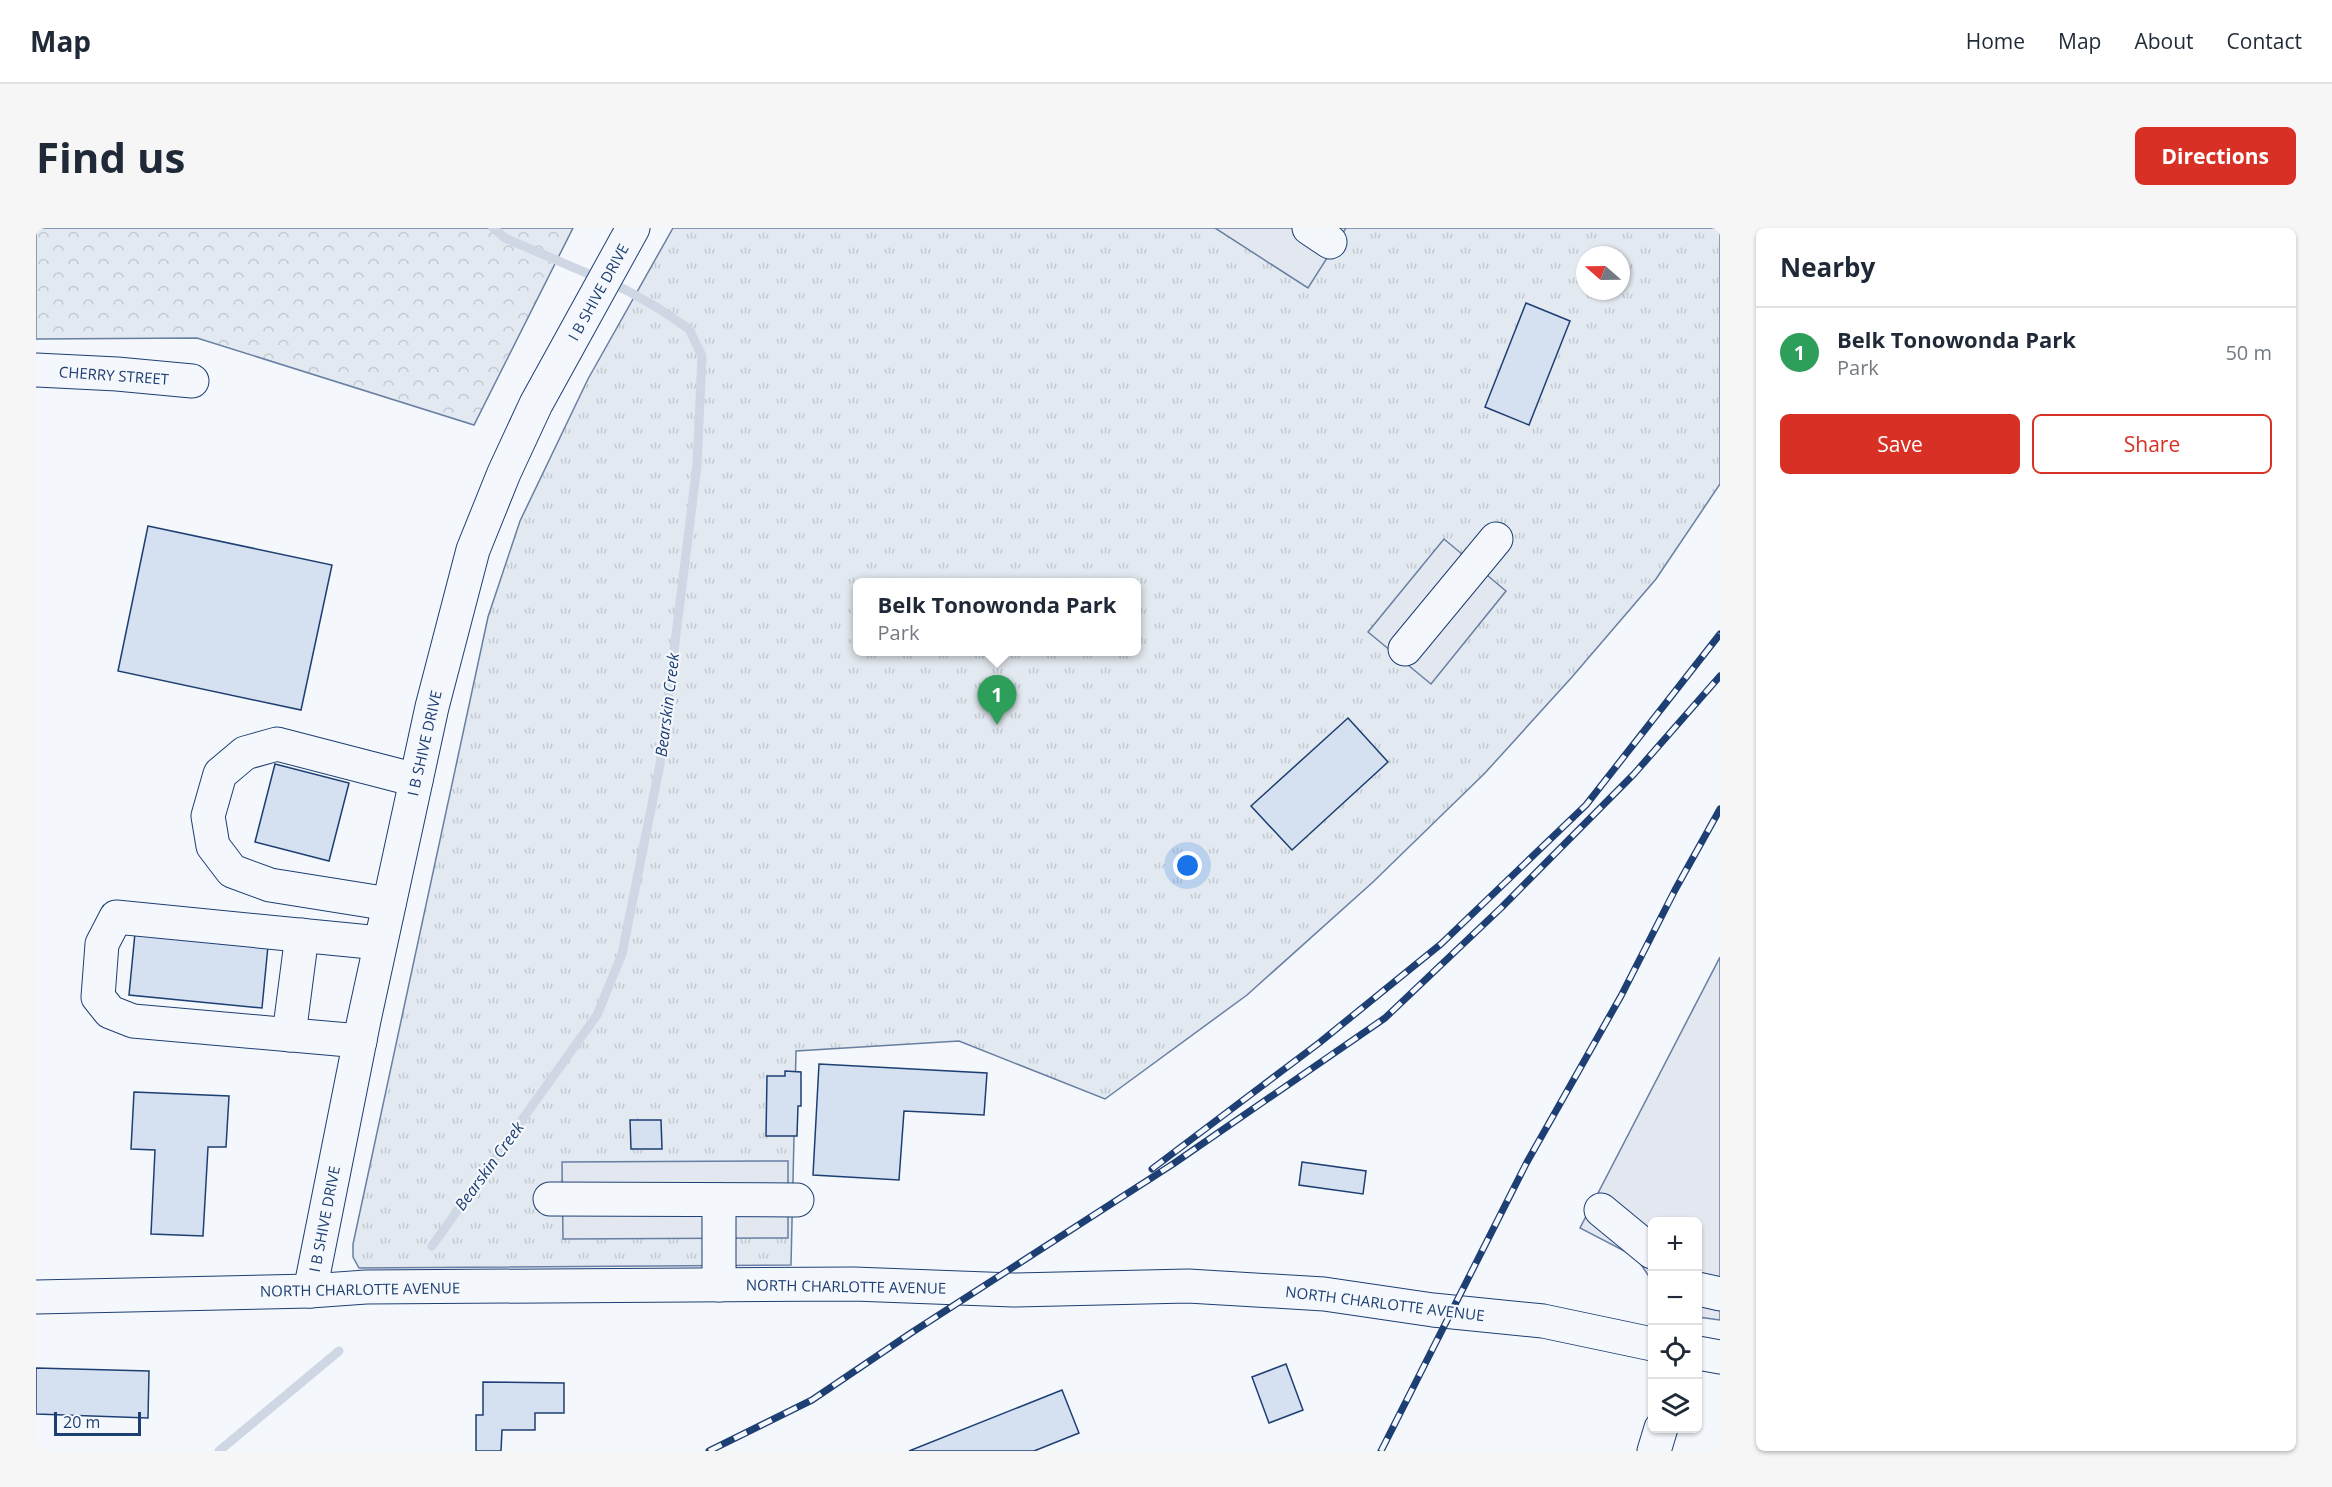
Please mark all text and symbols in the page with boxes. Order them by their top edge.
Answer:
text: Map [30,22,91,60]
text: Home [1966,27,2025,55]
text: Map [2058,27,2101,55]
text: About [2134,27,2194,55]
text: Contact [2227,27,2302,55]
button: Directions [2135,127,2296,185]
text: Find us [36,128,185,185]
street label: I B SHIVE DRIVE [563,240,633,344]
north arrow [1576,246,1630,300]
text: Nearby [1780,249,1875,285]
text: Belk Tonowonda Park [1837,324,2076,354]
text: 1 [1794,339,1805,366]
text: 50 m [2225,339,2272,366]
text: Park [1837,354,1879,381]
street label: CHERRY STREET [58,361,170,389]
button: Save [1780,414,2020,474]
button: Share [2032,414,2272,474]
popup [853,578,1141,656]
text: Belk Tonowonda Park [878,589,1116,619]
text: Park [878,619,919,646]
water label: Bearskin Creek [650,651,684,758]
pin: 1 [978,676,1016,725]
street label: I B SHIVE DRIVE [402,688,446,798]
your location [1173,851,1202,880]
water label: Bearskin Creek [449,1116,529,1215]
street label: I B SHIVE DRIVE [304,1164,344,1274]
map controls [1648,1217,1702,1433]
button: + [1648,1217,1702,1271]
button: − [1648,1271,1702,1325]
street label: NORTH CHARLOTTE AVENUE [746,1274,946,1298]
street label: NORTH CHARLOTTE AVENUE [260,1277,460,1301]
street label: NORTH CHARLOTTE AVENUE [1284,1281,1486,1325]
button: locate [1648,1325,1702,1379]
button: layers [1648,1379,1702,1433]
scale bar [54,1409,141,1436]
text: 20 m [63,1411,100,1433]

